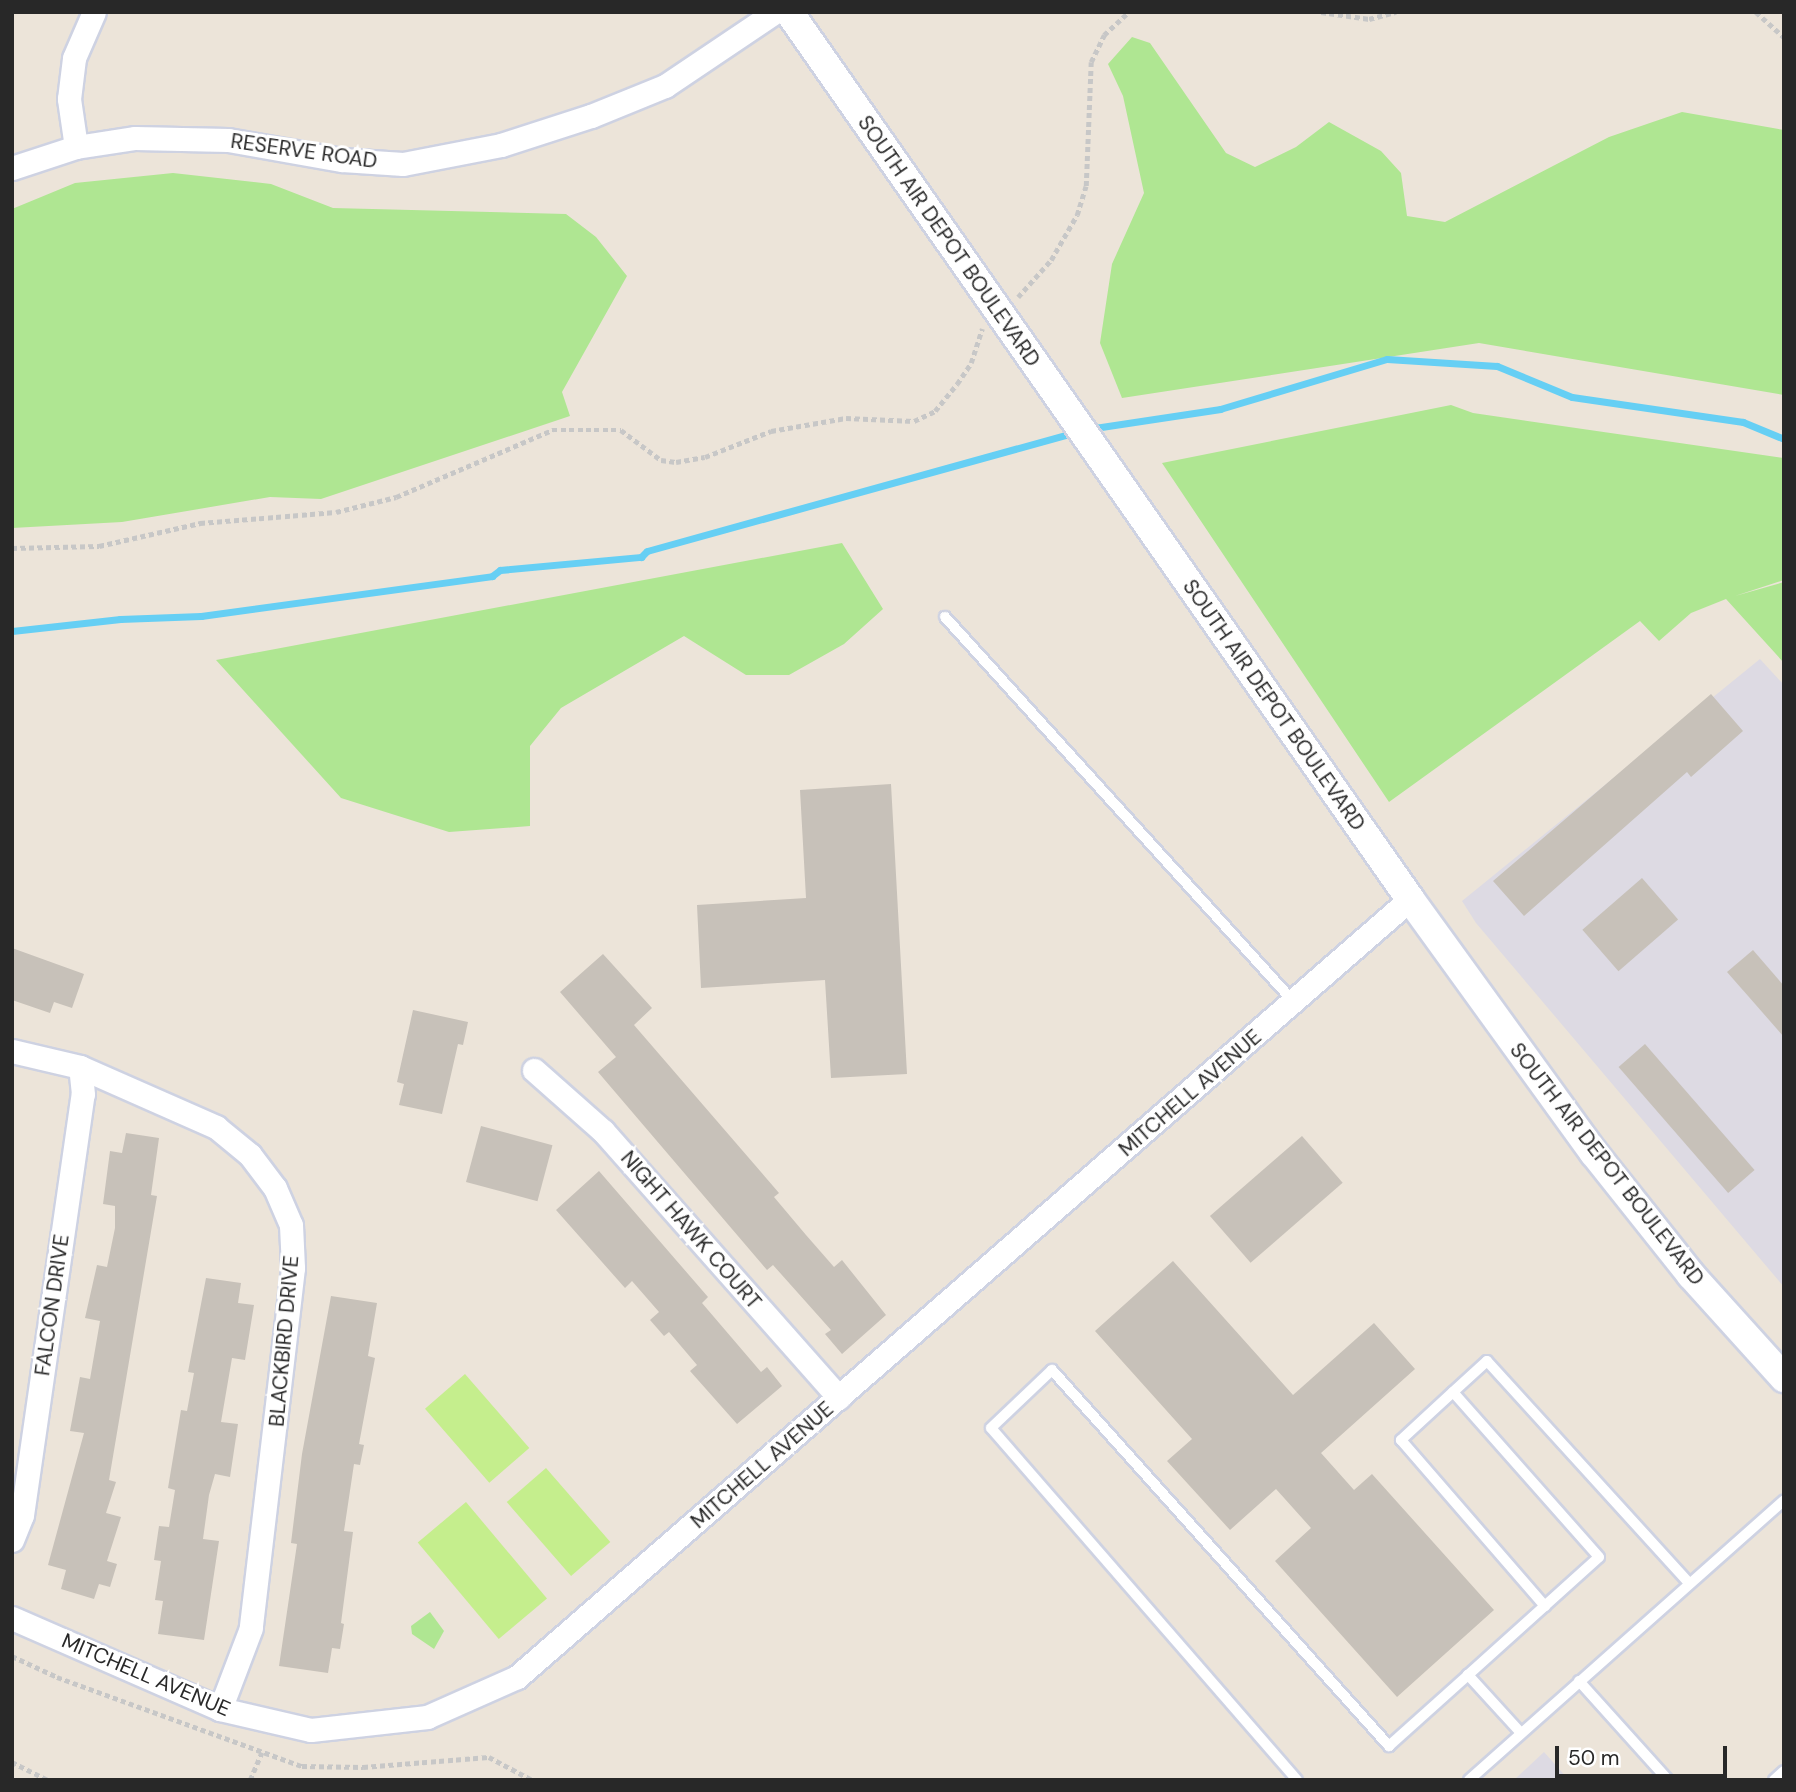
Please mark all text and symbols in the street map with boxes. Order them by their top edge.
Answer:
street label: SOUTH AIR DEPOT BOULEVARD [852,111,1046,371]
street label: RESERVE ROAD [229,128,379,174]
street label: SOUTH AIR DEPOT BOULEVARD [1177,575,1371,835]
street label: MITCHELL AVENUE [1114,1024,1266,1162]
street label: SOUTH AIR DEPOT BOULEVARD [1505,1038,1709,1290]
street label: NIGHT HAWK COURT [615,1146,767,1314]
street label: FALCON DRIVE [30,1233,74,1377]
street label: BLACKBIRD DRIVE [264,1254,304,1428]
street label: MITCHELL AVENUE [686,1396,838,1534]
street label: MITCHELL AVENUE [58,1628,234,1722]
scale bar [1558,1732,1730,1776]
text: 50 m [1568,1744,1619,1772]

